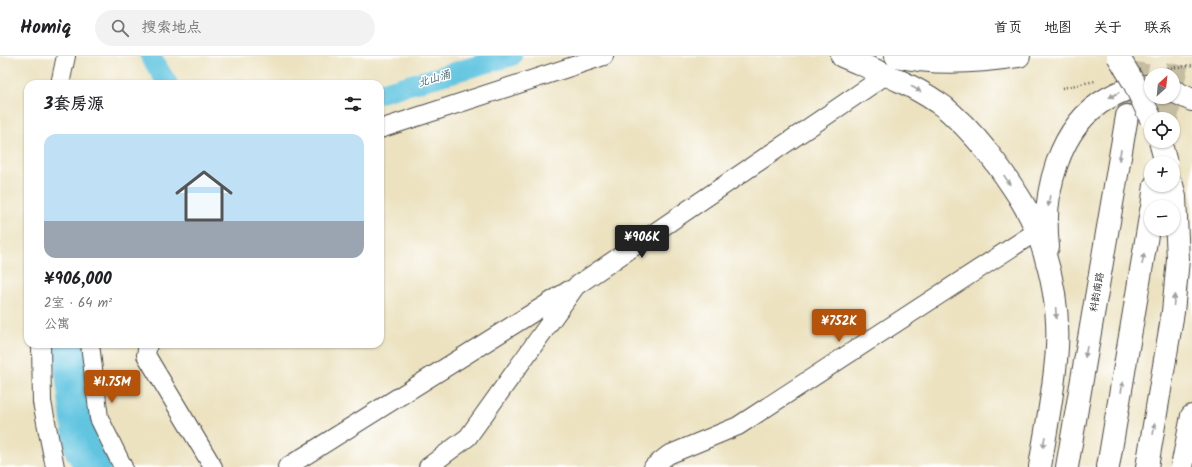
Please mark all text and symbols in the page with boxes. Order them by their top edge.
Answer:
search box [95,10,375,46]
text: Homiq [20,13,71,43]
text: 搜索地点 [141,16,201,40]
icon: search [109,17,131,39]
text: 首页 [994,17,1022,39]
text: 地图 [1044,17,1072,39]
text: 关于 [1094,17,1122,39]
text: 联系 [1144,17,1172,39]
water label: 北山涌 [416,65,454,92]
north arrow [1144,68,1180,104]
map controls [1144,68,1180,236]
one-way arrow [910,86,922,93]
text: 3套房源 [44,91,104,118]
one-way arrow [1108,91,1120,98]
icon: filters [342,93,364,115]
button: locate [1144,112,1180,148]
one-way arrow [1117,149,1123,161]
button: + [1144,156,1180,192]
icon: home [168,160,240,232]
one-way arrow [1003,174,1011,185]
one-way arrow [1046,195,1052,207]
button: − [1144,200,1180,236]
pin: ¥906K [614,225,670,259]
text: ¥906K [624,227,660,248]
one-way arrow [1140,253,1146,265]
text: ¥906,000 [44,266,112,293]
street label: 科韵南路 [1086,271,1108,313]
text: 2室 · 64 m² [44,293,112,314]
one-way arrow [1171,294,1177,306]
one-way arrow [1052,307,1059,319]
pin: ¥752K [811,309,867,343]
text: ¥752K [821,311,857,332]
text: 公寓 [44,314,70,335]
one-way arrow [1083,346,1089,358]
pin: ¥1.75M [79,370,145,404]
text: ¥1.75M [93,372,131,393]
one-way arrow [1119,381,1125,393]
one-way arrow [1151,422,1157,435]
one-way arrow [1041,436,1047,448]

